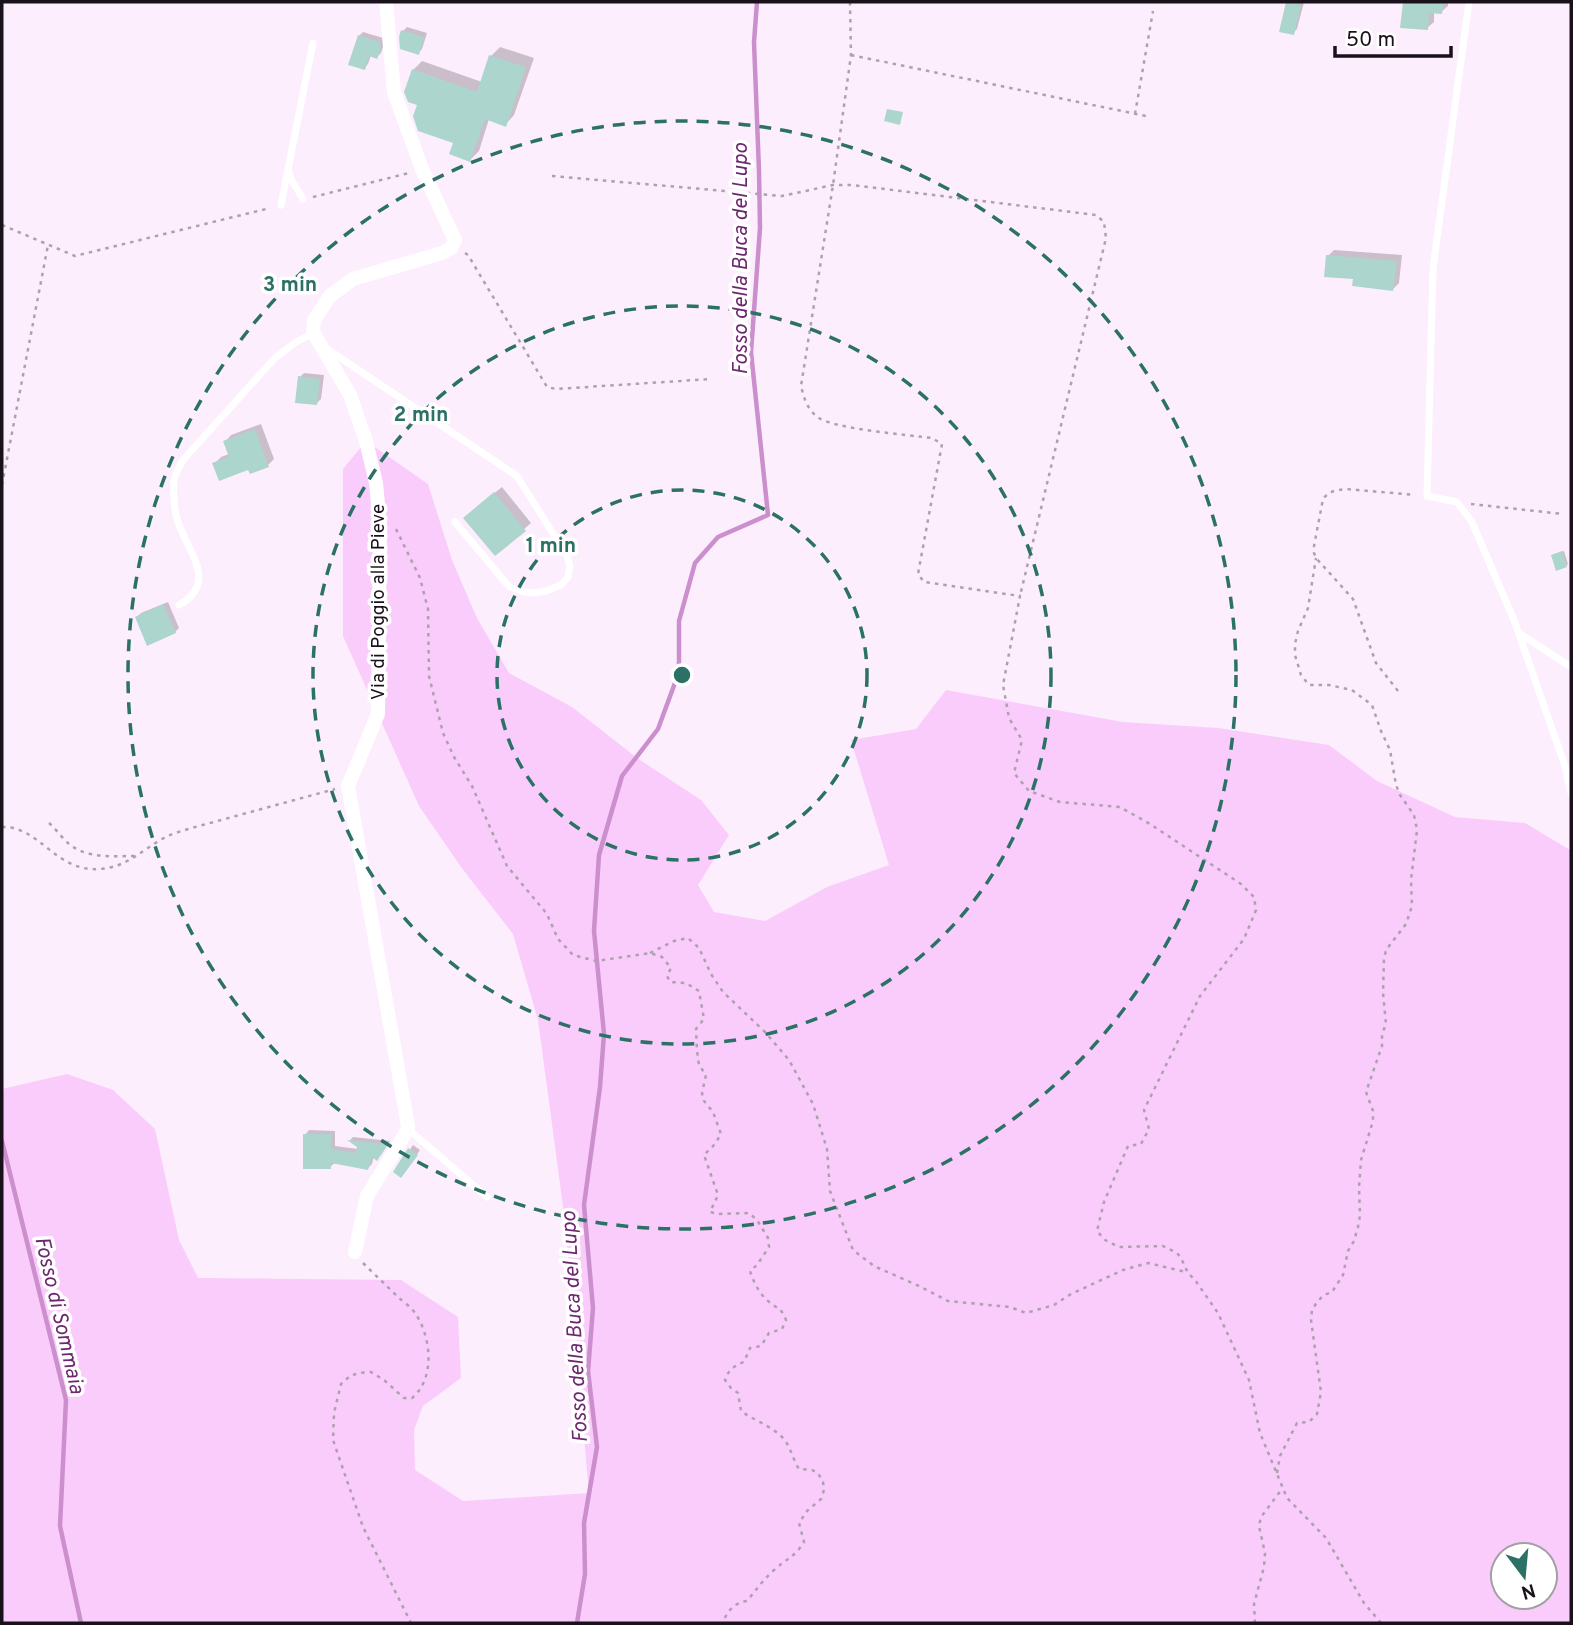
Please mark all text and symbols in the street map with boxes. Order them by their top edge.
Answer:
scale bar [1335,14,1450,58]
text: 50 m [1346,27,1395,54]
water label: Fosso della Buca del Lupo [728,142,755,375]
text: 3 min [263,272,317,299]
text: 2 min [394,402,448,429]
street label: Via di Poggio alla Pieve [367,504,391,700]
text: 1 min [526,533,576,560]
centre of rings [670,663,694,687]
water label: Fosso della Buca del Lupo [556,1210,595,1443]
water label: Fosso di Sommaia [27,1234,90,1397]
north arrow [1489,1541,1559,1611]
text: N [1518,1577,1538,1604]

